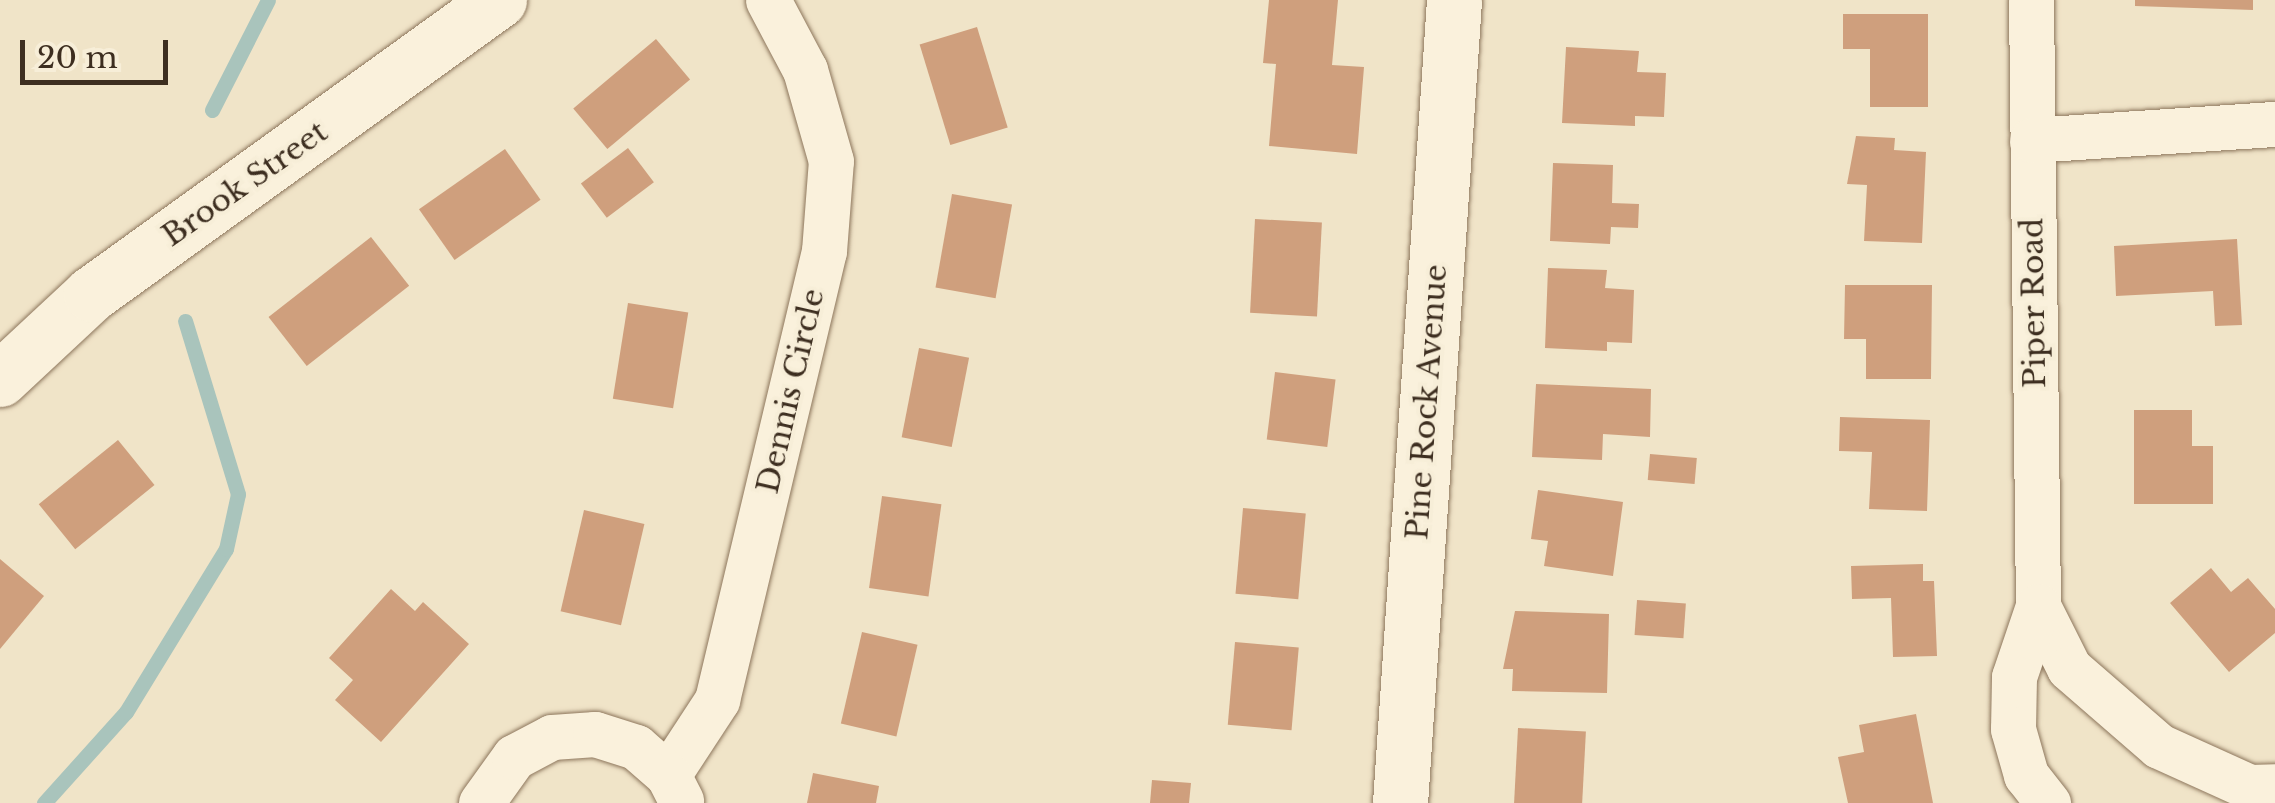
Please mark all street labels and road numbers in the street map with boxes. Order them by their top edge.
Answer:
street label: Brook Street [155,114,335,254]
street label: Piper Road [2015,217,2053,389]
street label: Pine Rock Avenue [1399,262,1455,542]
street label: Dennis Circle [750,285,832,497]

